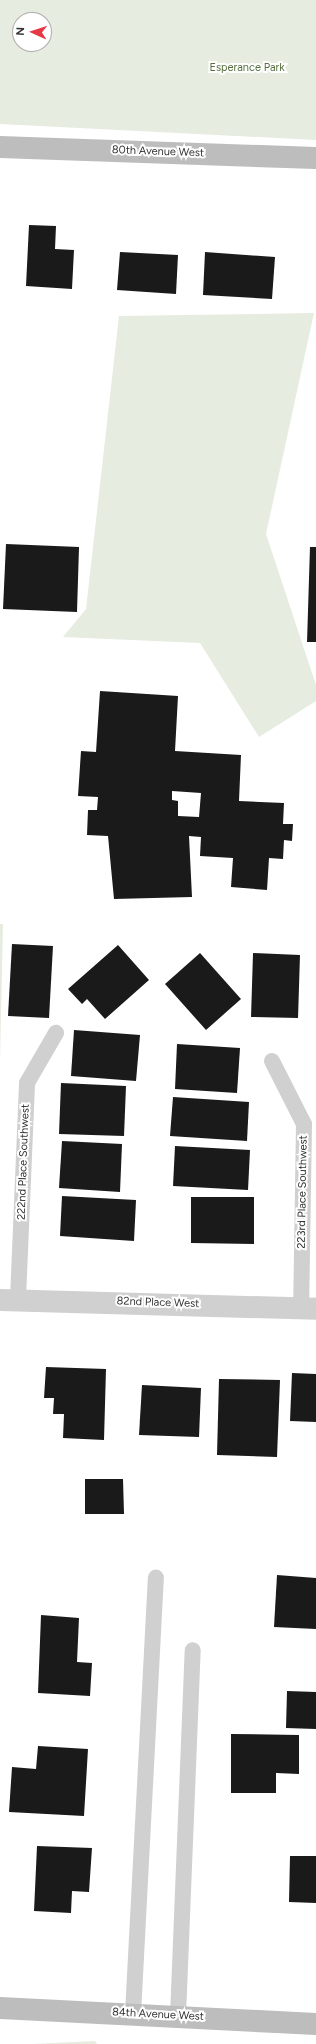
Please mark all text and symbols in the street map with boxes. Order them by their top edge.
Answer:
north arrow [12,12,52,52]
text: N [14,27,27,36]
park label: Esperance Park [209,61,285,75]
street label: 80th Avenue West [112,144,204,160]
street label: 222nd Place Southwest [15,1104,33,1220]
street label: 223rd Place Southwest [295,1135,311,1249]
street label: 82nd Place West [116,1295,200,1311]
street label: 84th Avenue West [112,2006,204,2024]

